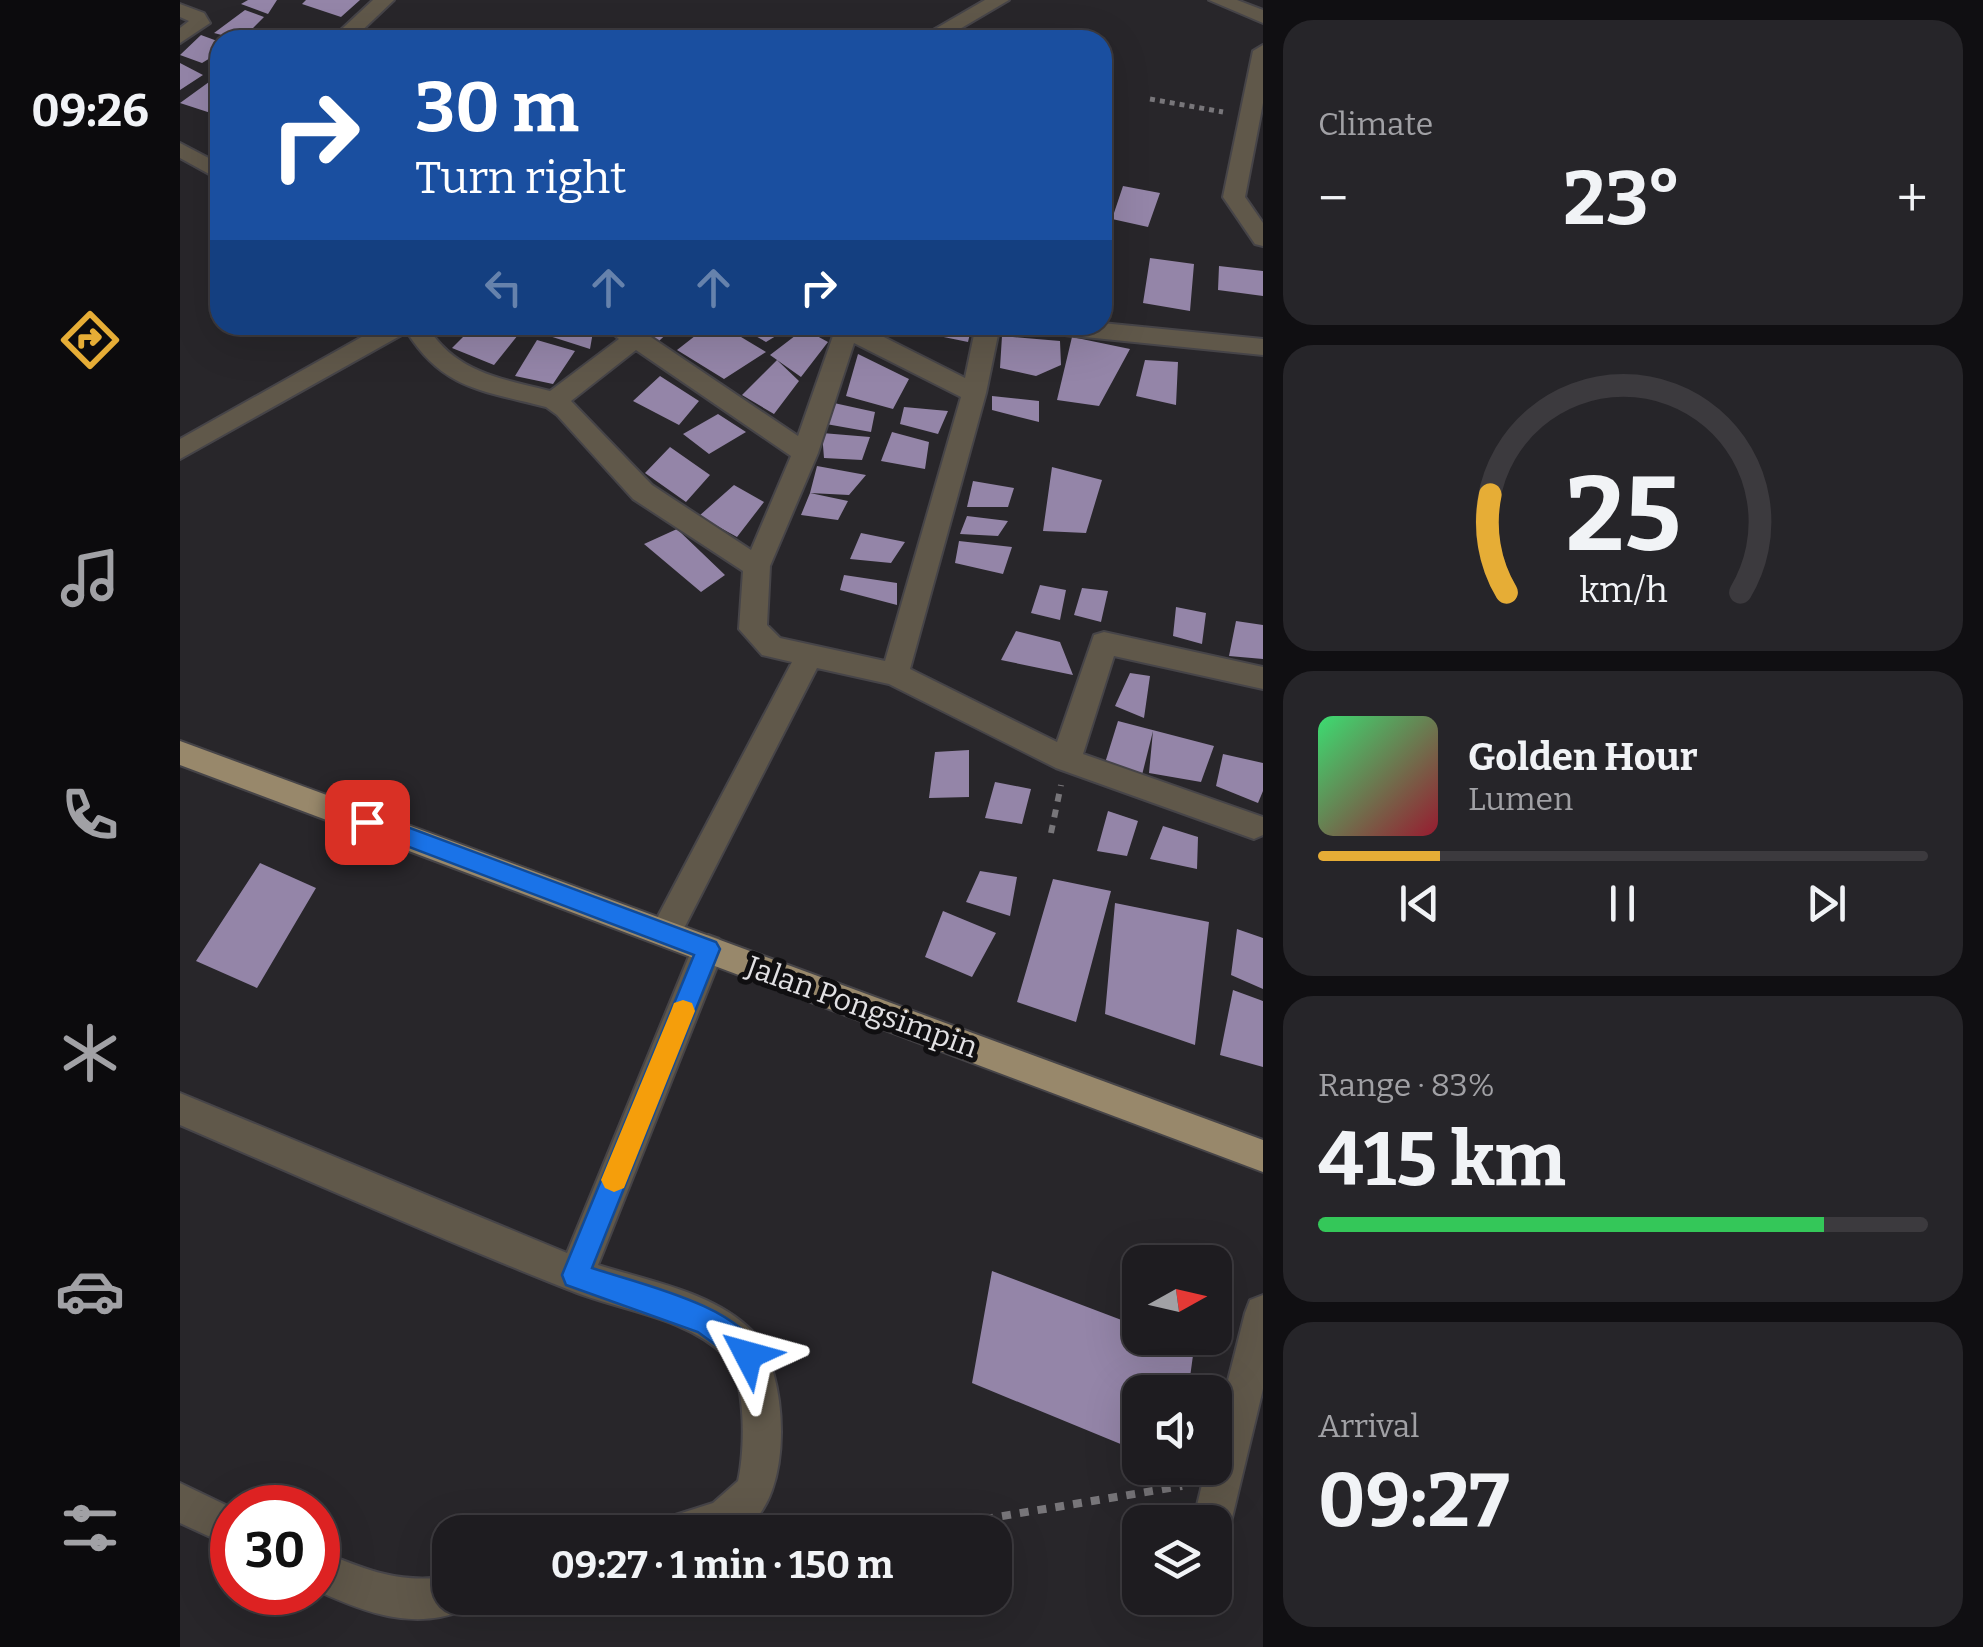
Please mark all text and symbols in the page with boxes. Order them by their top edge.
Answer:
text: 30 m [415,66,579,150]
icon: right [250,70,380,200]
text: 09:26 [31,84,149,138]
text: Climate [1318,105,1433,143]
text: Turn right [415,151,627,205]
text: 23° [1563,154,1682,244]
text: − [1318,166,1348,232]
text: + [1897,166,1928,232]
icon: left [476,260,531,315]
icon: ahead [581,260,636,315]
icon: ahead [686,260,741,315]
icon: right [791,260,846,315]
icon: directions [55,305,125,375]
text: 25 [1565,453,1681,578]
icon: music [55,543,125,613]
text: km/h [1579,569,1667,611]
text: Golden Hour [1468,734,1698,780]
icon: phone [55,780,125,850]
pin [325,780,410,865]
text: Lumen [1468,780,1573,818]
icon: arrive [340,795,395,850]
icon: previous [1392,876,1447,931]
icon: pause [1595,876,1650,931]
icon: next [1799,876,1854,931]
street label: Jalan Pongsimpin [741,948,982,1065]
icon: climate [55,1018,125,1088]
text: Range · 83% [1318,1066,1495,1104]
text: 415 km [1318,1115,1566,1205]
north arrow [1122,1245,1232,1355]
map controls [1122,1245,1232,1615]
icon: car [55,1256,125,1326]
position arrow [696,1303,800,1407]
button: sound [1122,1375,1232,1485]
text: Arrival [1318,1407,1419,1445]
text: 09:27 [1318,1456,1510,1546]
speed limit sign: 30 [210,1485,340,1615]
icon: filters [55,1493,125,1563]
button: layers [1122,1505,1232,1615]
text: 09:27 · 1 min · 150 m [551,1542,893,1588]

